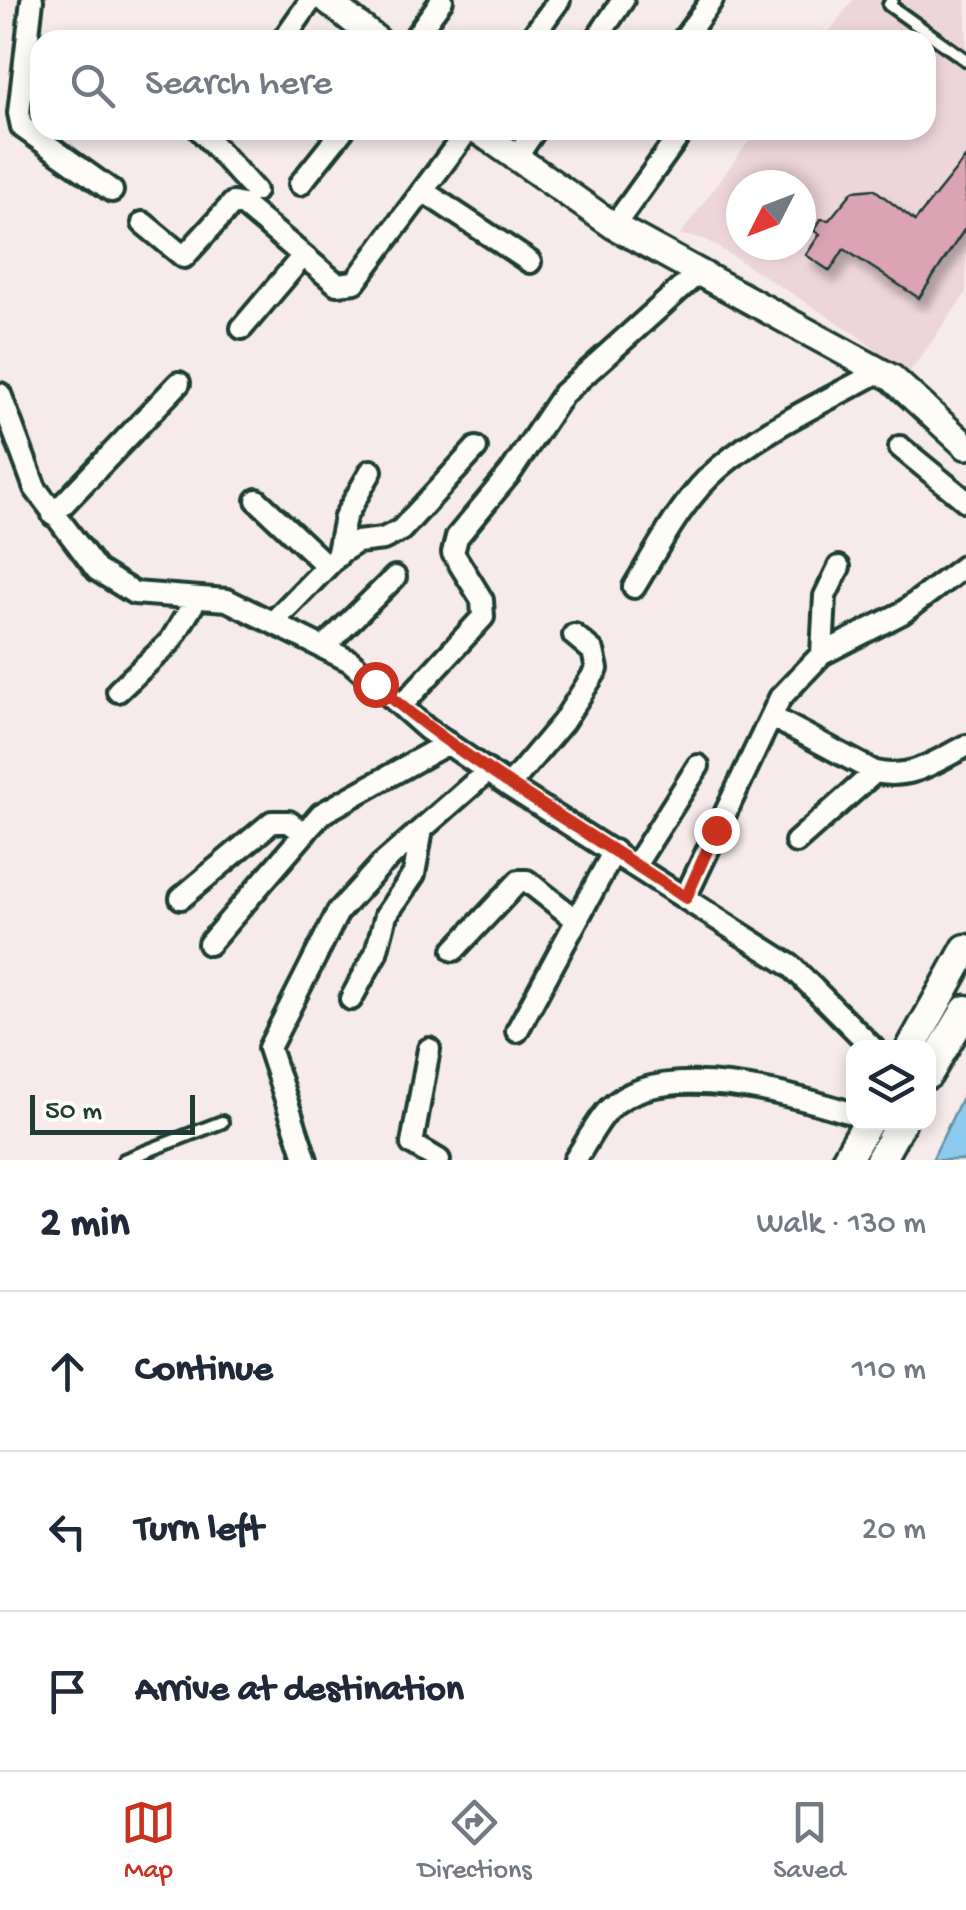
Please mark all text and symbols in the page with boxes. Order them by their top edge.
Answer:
search box [30,30,936,140]
icon: search [65,58,120,113]
text: Search here [145,63,332,107]
north arrow [726,170,816,260]
route start [353,662,399,708]
route end [694,808,740,854]
map controls [846,1040,936,1130]
button: layers [846,1040,936,1130]
scale bar [30,1090,195,1134]
text: 50 m [45,1096,102,1129]
text: 2 min [40,1201,129,1250]
text: Walk · 130 m [757,1206,926,1244]
icon: ahead [40,1344,95,1399]
text: Continue [135,1349,273,1393]
text: 110 m [852,1352,926,1390]
icon: left [40,1504,95,1559]
text: Turn left [135,1509,263,1553]
text: 20 m [862,1512,926,1550]
icon: arrive [40,1664,95,1719]
text: Arrive at destination [135,1669,464,1713]
tab: Map [121,1795,176,1888]
tab: Directions [418,1795,532,1888]
tab: Saved [773,1795,845,1888]

